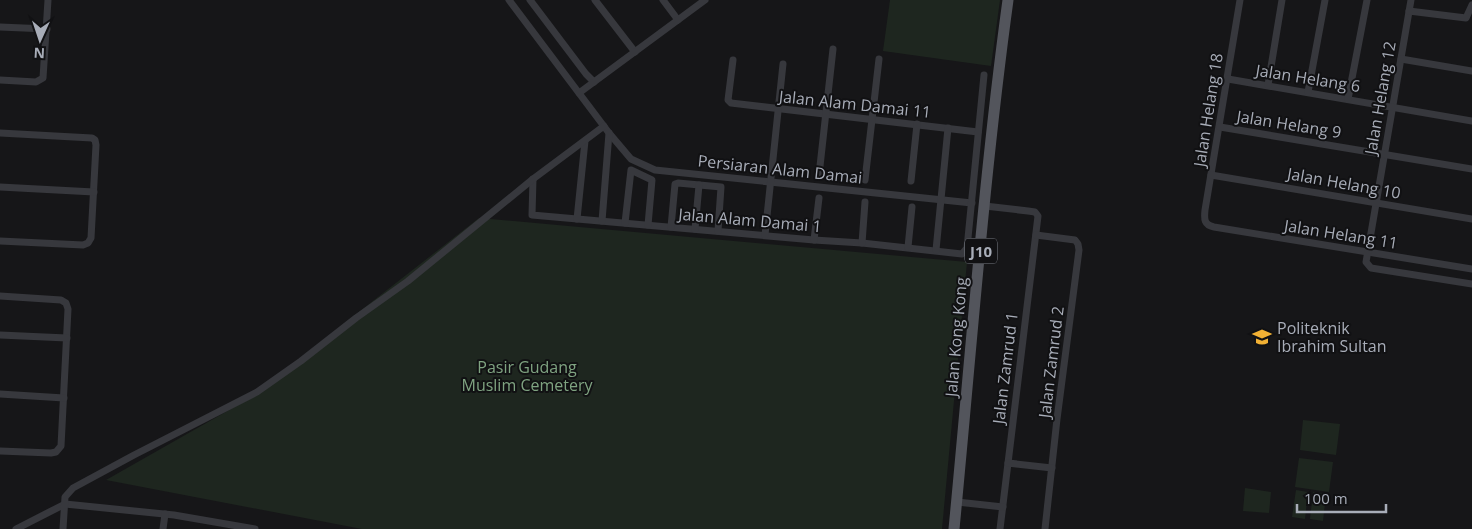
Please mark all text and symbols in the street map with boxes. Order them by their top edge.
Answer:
north arrow [15,15,65,65]
street label: Jalan Helang 12 [1359,40,1401,158]
text: N [33,44,45,63]
street label: Jalan Helang 18 [1188,52,1228,170]
street label: Jalan Helang 6 [1252,59,1362,97]
street label: Jalan Alam Damai 11 [776,85,932,123]
street label: Jalan Helang 9 [1233,105,1343,143]
street label: Persiaran Alam Damai [697,149,863,189]
street label: Jalan Helang 10 [1284,162,1402,204]
street label: Jalan Alam Damai 1 [675,203,823,237]
street label: Jalan Helang 11 [1281,214,1399,254]
road number: J10 [965,238,997,264]
street label: Jalan Kong Kong [940,276,972,400]
street label: Jalan Zamrud 2 [1033,305,1069,421]
street label: Jalan Zamrud 1 [987,311,1023,427]
place label: Politeknik Ibrahim Sultan [1277,317,1387,357]
school or university icon: Politeknik Ibrahim Sultan [1251,326,1273,348]
park label: Pasir Gudang Muslim Cemetery [462,356,593,396]
scale bar [1297,482,1386,514]
text: 100 m [1304,488,1348,508]

